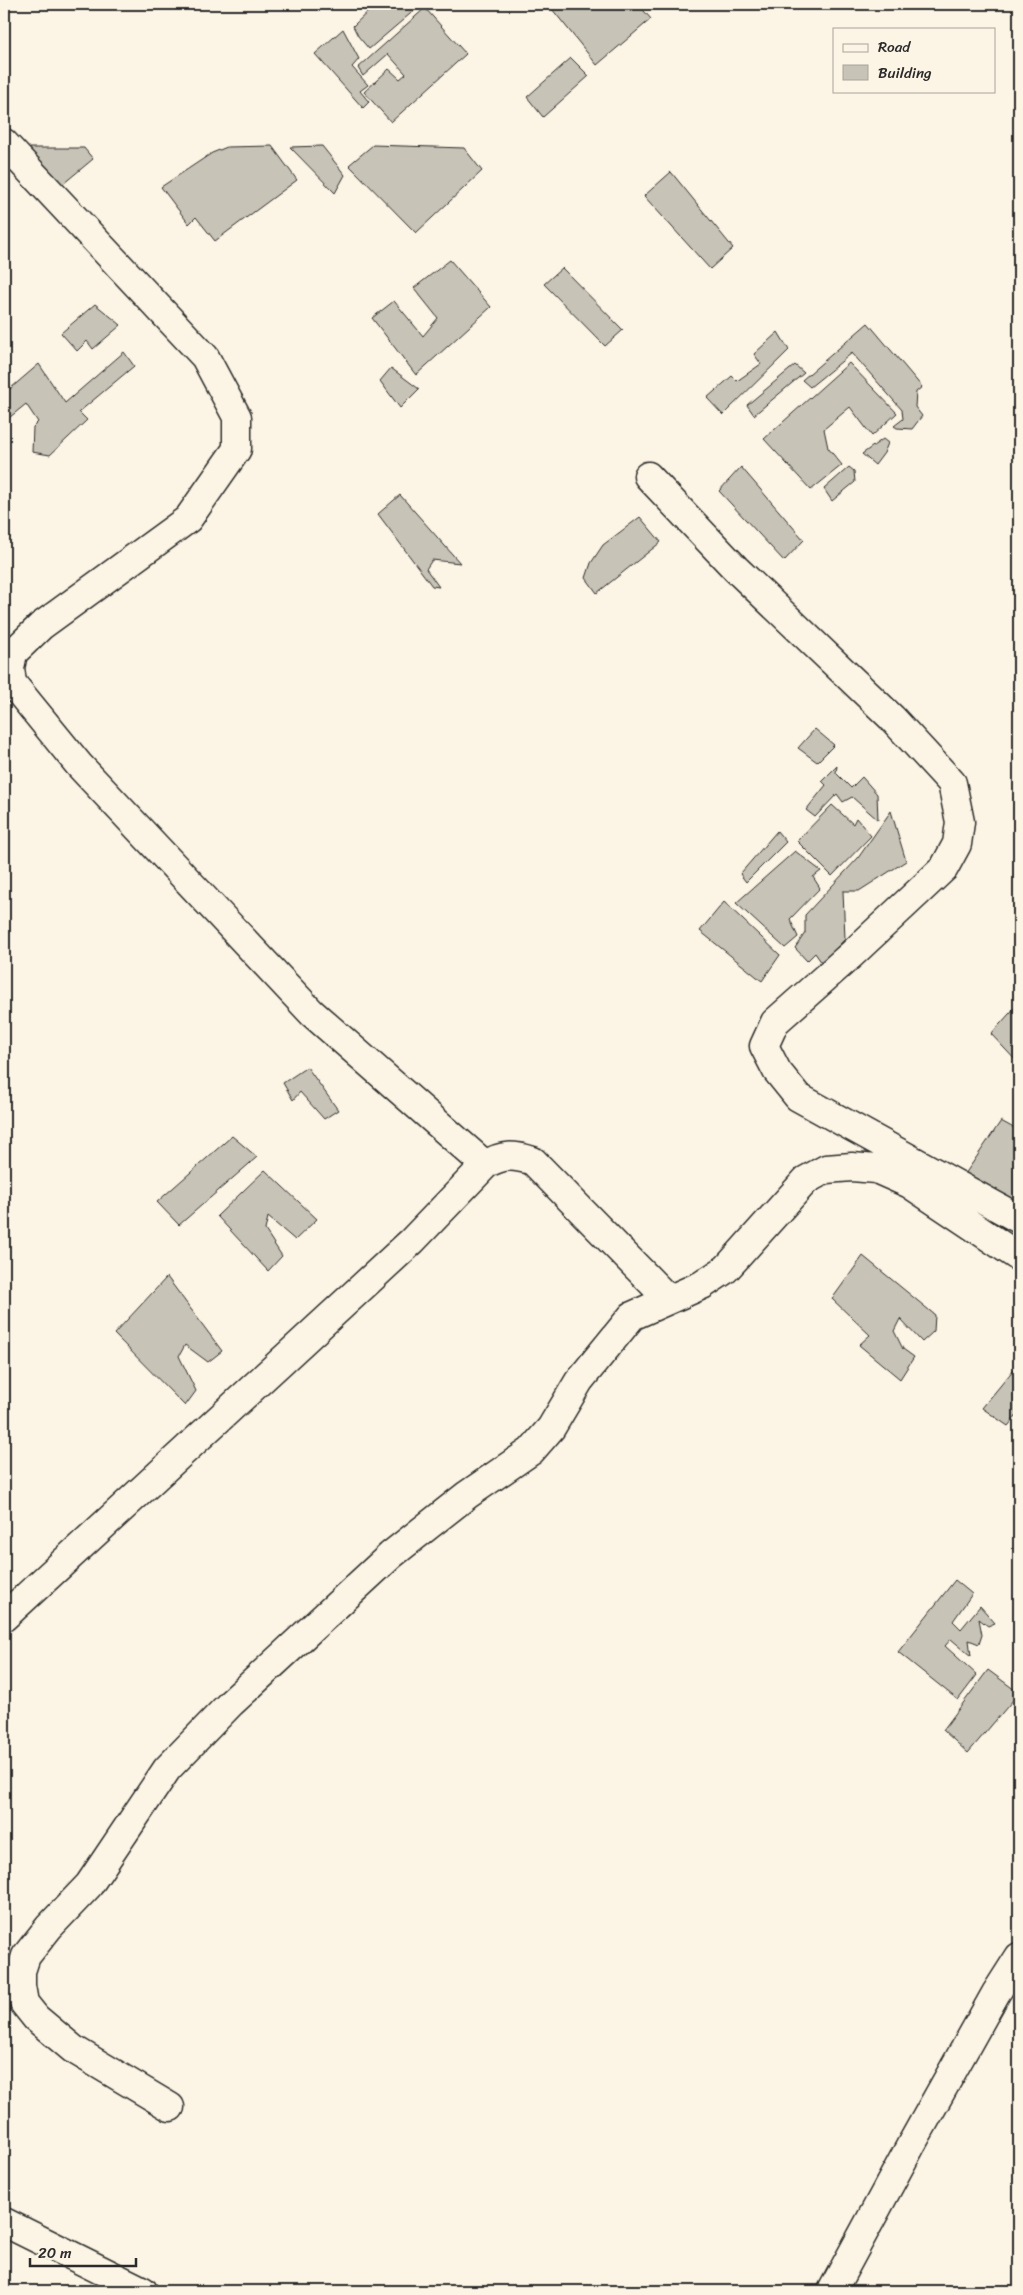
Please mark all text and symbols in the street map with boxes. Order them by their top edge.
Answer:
legend [833,28,996,92]
text: Road [878,34,911,60]
text: Building [878,60,932,86]
scale bar [30,2235,136,2267]
text: 20 m [38,2240,72,2266]

